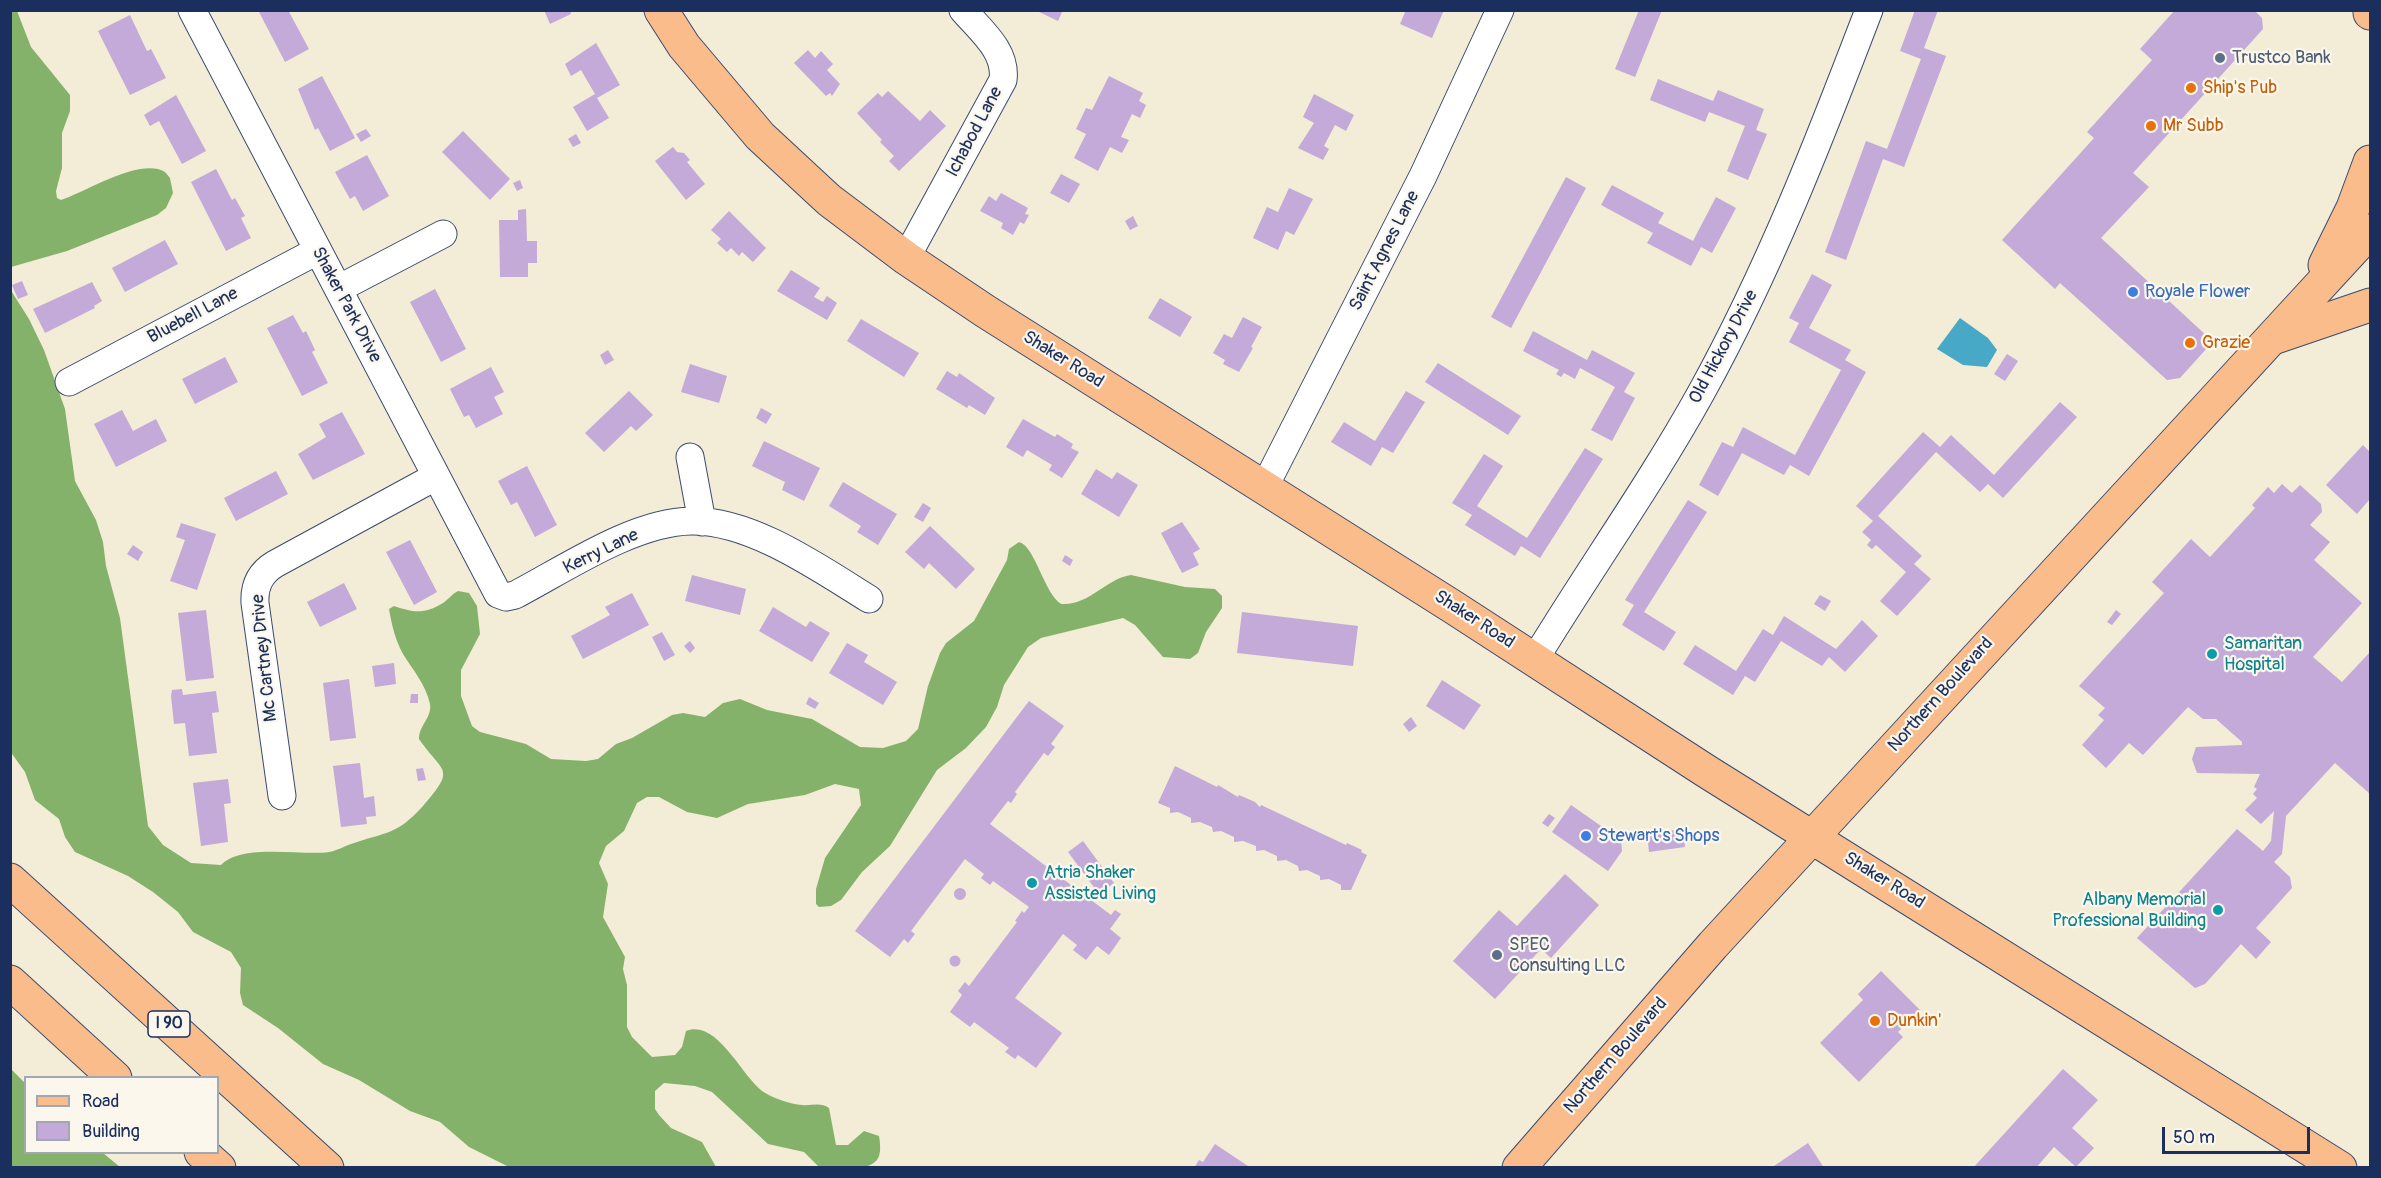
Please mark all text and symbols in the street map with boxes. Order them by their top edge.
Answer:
place label: Trustco Bank [2232,47,2331,69]
marker: Trustco Bank [2213,51,2227,65]
place label: Ship's Pub [2203,77,2277,99]
marker: Ship's Pub [2184,81,2198,95]
street label: Ichabod Lane [942,83,1008,181]
place label: Mr Subb [2163,115,2224,137]
marker: Mr Subb [2144,119,2158,133]
street label: Saint Agnes Lane [1345,187,1425,315]
street label: Shaker Park Drive [306,243,386,367]
place label: Royale Flower [2145,281,2250,303]
street label: Bluebell Lane [144,283,242,349]
marker: Royale Flower [2126,285,2140,299]
street label: Old Hickory Drive [1685,286,1763,408]
street label: Shaker Road [1019,327,1107,393]
place label: Grazie [2202,332,2250,354]
marker: Grazie [2183,336,2197,350]
street label: Kerry Lane [560,524,642,580]
street label: Shaker Road [1430,586,1518,654]
street label: Mc Cartney Drive [248,593,282,723]
street label: Northern Boulevard [1884,633,1998,757]
place label: Samaritan Hospital [2224,633,2302,676]
marker: Samaritan Hospital [2205,647,2219,661]
place label: Stewart's Shops [1598,825,1720,847]
marker: Stewart's Shops [1579,829,1593,843]
street label: Shaker Road [1840,848,1928,914]
place label: Atria Shaker Assisted Living [1044,862,1156,904]
marker: Atria Shaker Assisted Living [1025,876,1039,890]
place label: Albany Memorial Professional Building [2052,889,2206,932]
marker: Albany Memorial Professional Building [2211,903,2225,917]
place label: SPEC Consulting LLC [1509,934,1625,976]
marker: SPEC Consulting LLC [1490,948,1504,962]
street label: Northern Boulevard [1560,994,1672,1118]
place label: Dunkin' [1887,1010,1941,1032]
road number: I 90 [148,1011,190,1037]
marker: Dunkin' [1868,1014,1882,1028]
legend [24,1076,219,1154]
text: Road [82,1090,119,1113]
scale bar [2165,1115,2314,1153]
text: Building [82,1120,140,1143]
text: 50 m [2173,1126,2215,1149]

